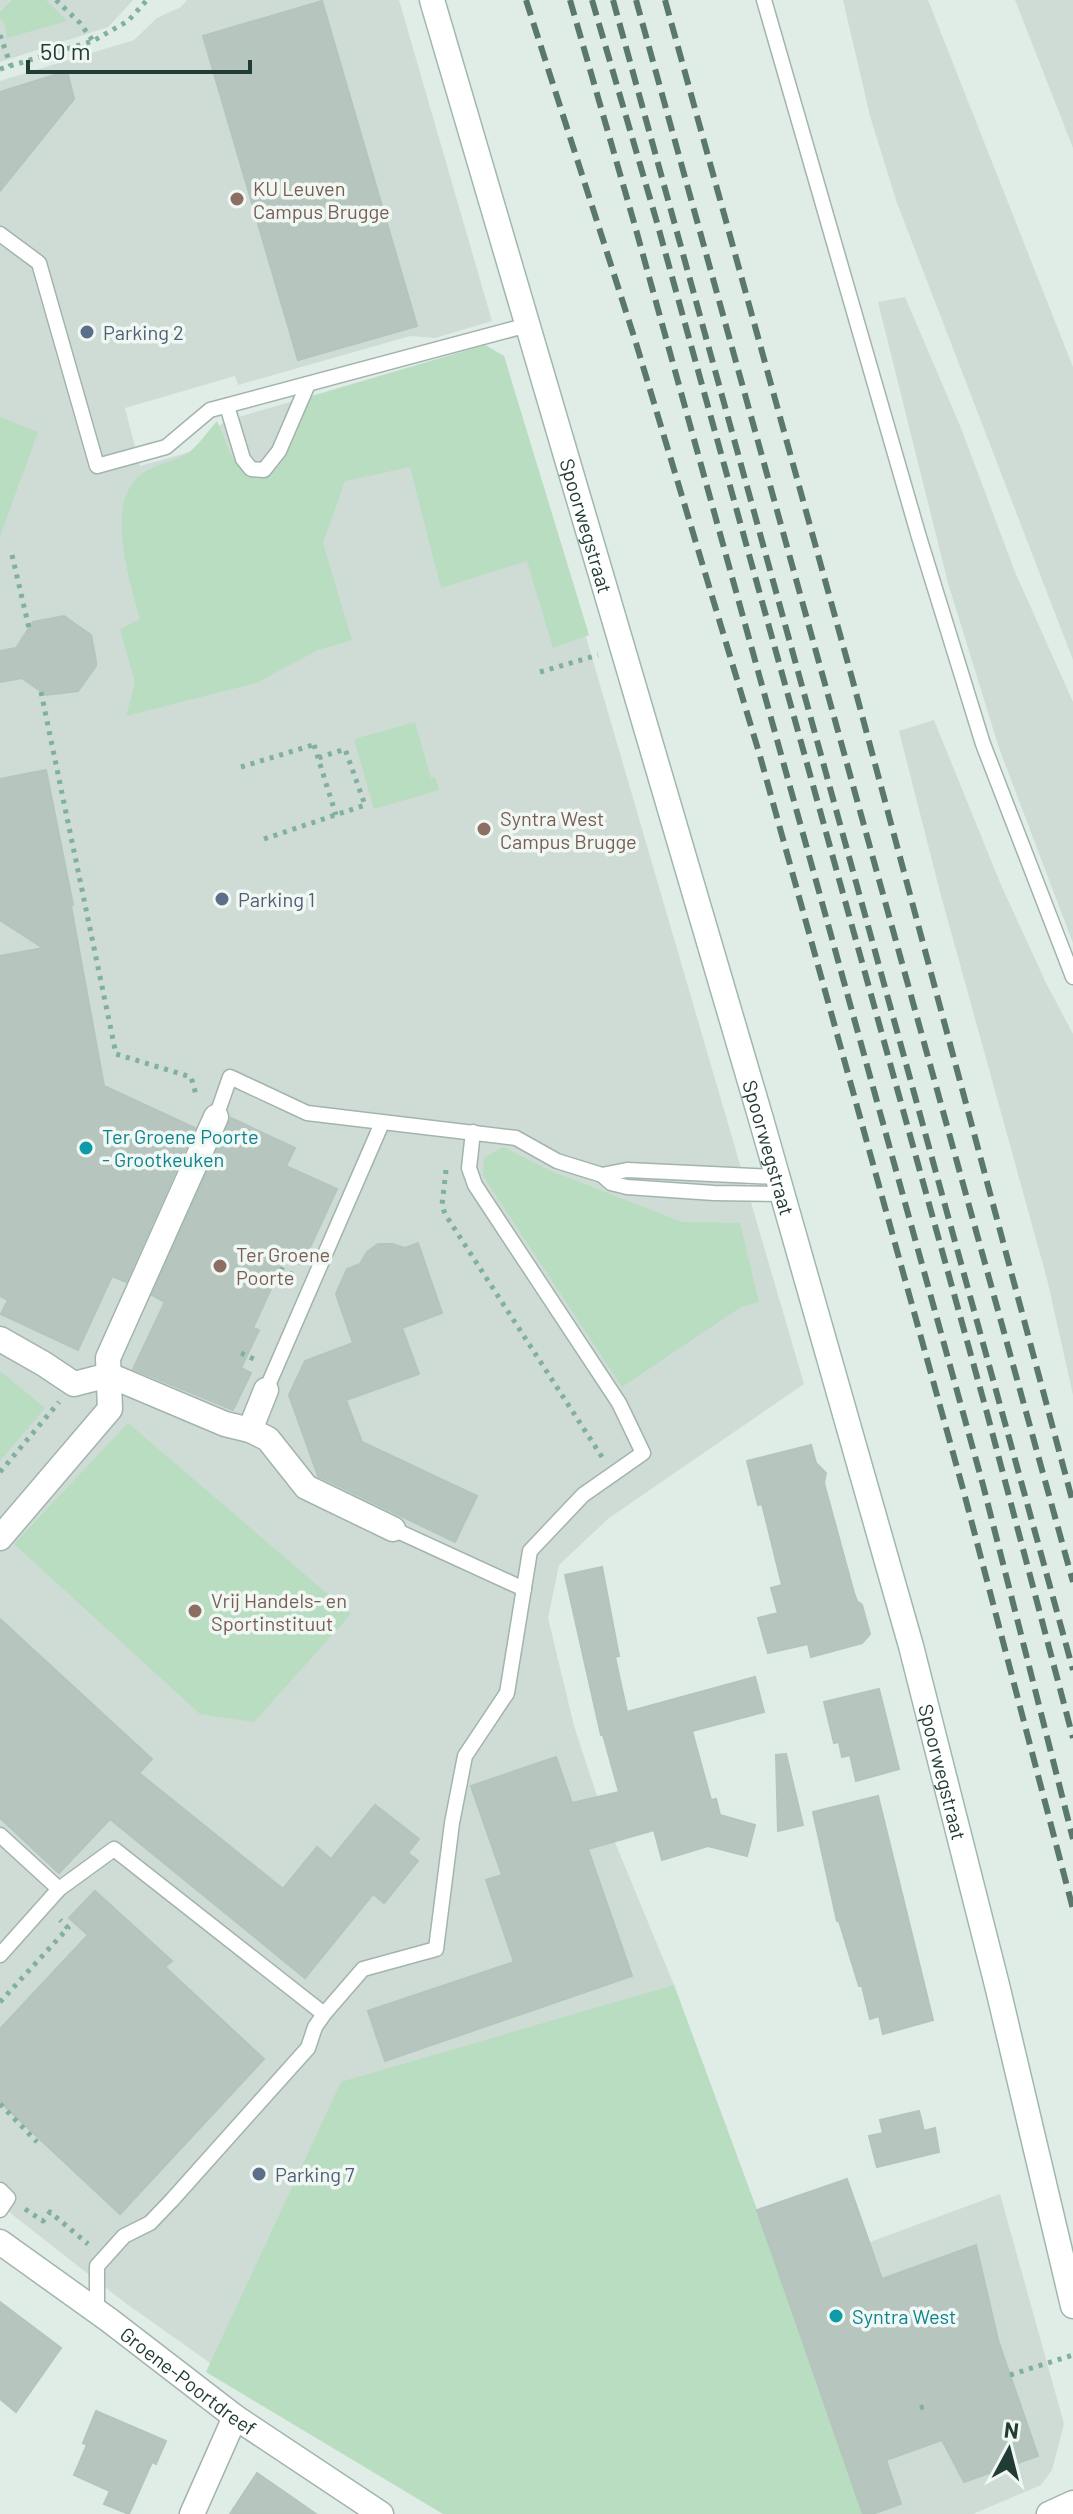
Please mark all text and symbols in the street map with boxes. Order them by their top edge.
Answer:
scale bar [28,24,250,74]
text: 50 m [40,36,91,65]
place label: KU Leuven Campus Brugge [253,176,390,223]
marker: KU Leuven Campus Brugge [228,190,246,208]
place label: Parking 2 [103,320,184,344]
marker: Parking 2 [78,323,96,341]
street label: Spoorwegstraat [555,456,618,596]
place label: Syntra West Campus Brugge [500,806,637,853]
marker: Syntra West Campus Brugge [475,820,493,838]
place label: Parking 1 [238,887,315,911]
marker: Parking 1 [213,890,231,908]
street label: Spoorwegstraat [738,1077,800,1218]
place label: Ter Groene Poorte - Grootkeuken [102,1124,259,1171]
marker: Ter Groene Poorte - Grootkeuken [77,1139,95,1157]
place label: Ter Groene Poorte [236,1242,330,1289]
marker: Ter Groene Poorte [211,1257,229,1275]
place label: Vrij Handels- en Sportinstituut [211,1588,347,1635]
marker: Vrij Handels- en Sportinstituut [186,1602,204,1620]
street label: Spoorwegstraat [914,1701,972,1842]
place label: Parking 7 [275,2162,355,2186]
marker: Parking 7 [250,2165,268,2183]
place label: Syntra West [852,2304,956,2328]
marker: Syntra West [827,2307,845,2325]
street label: Groene-Poortdreef [116,2321,261,2440]
north arrow [969,2410,1049,2490]
text: N [1003,2415,1020,2443]

